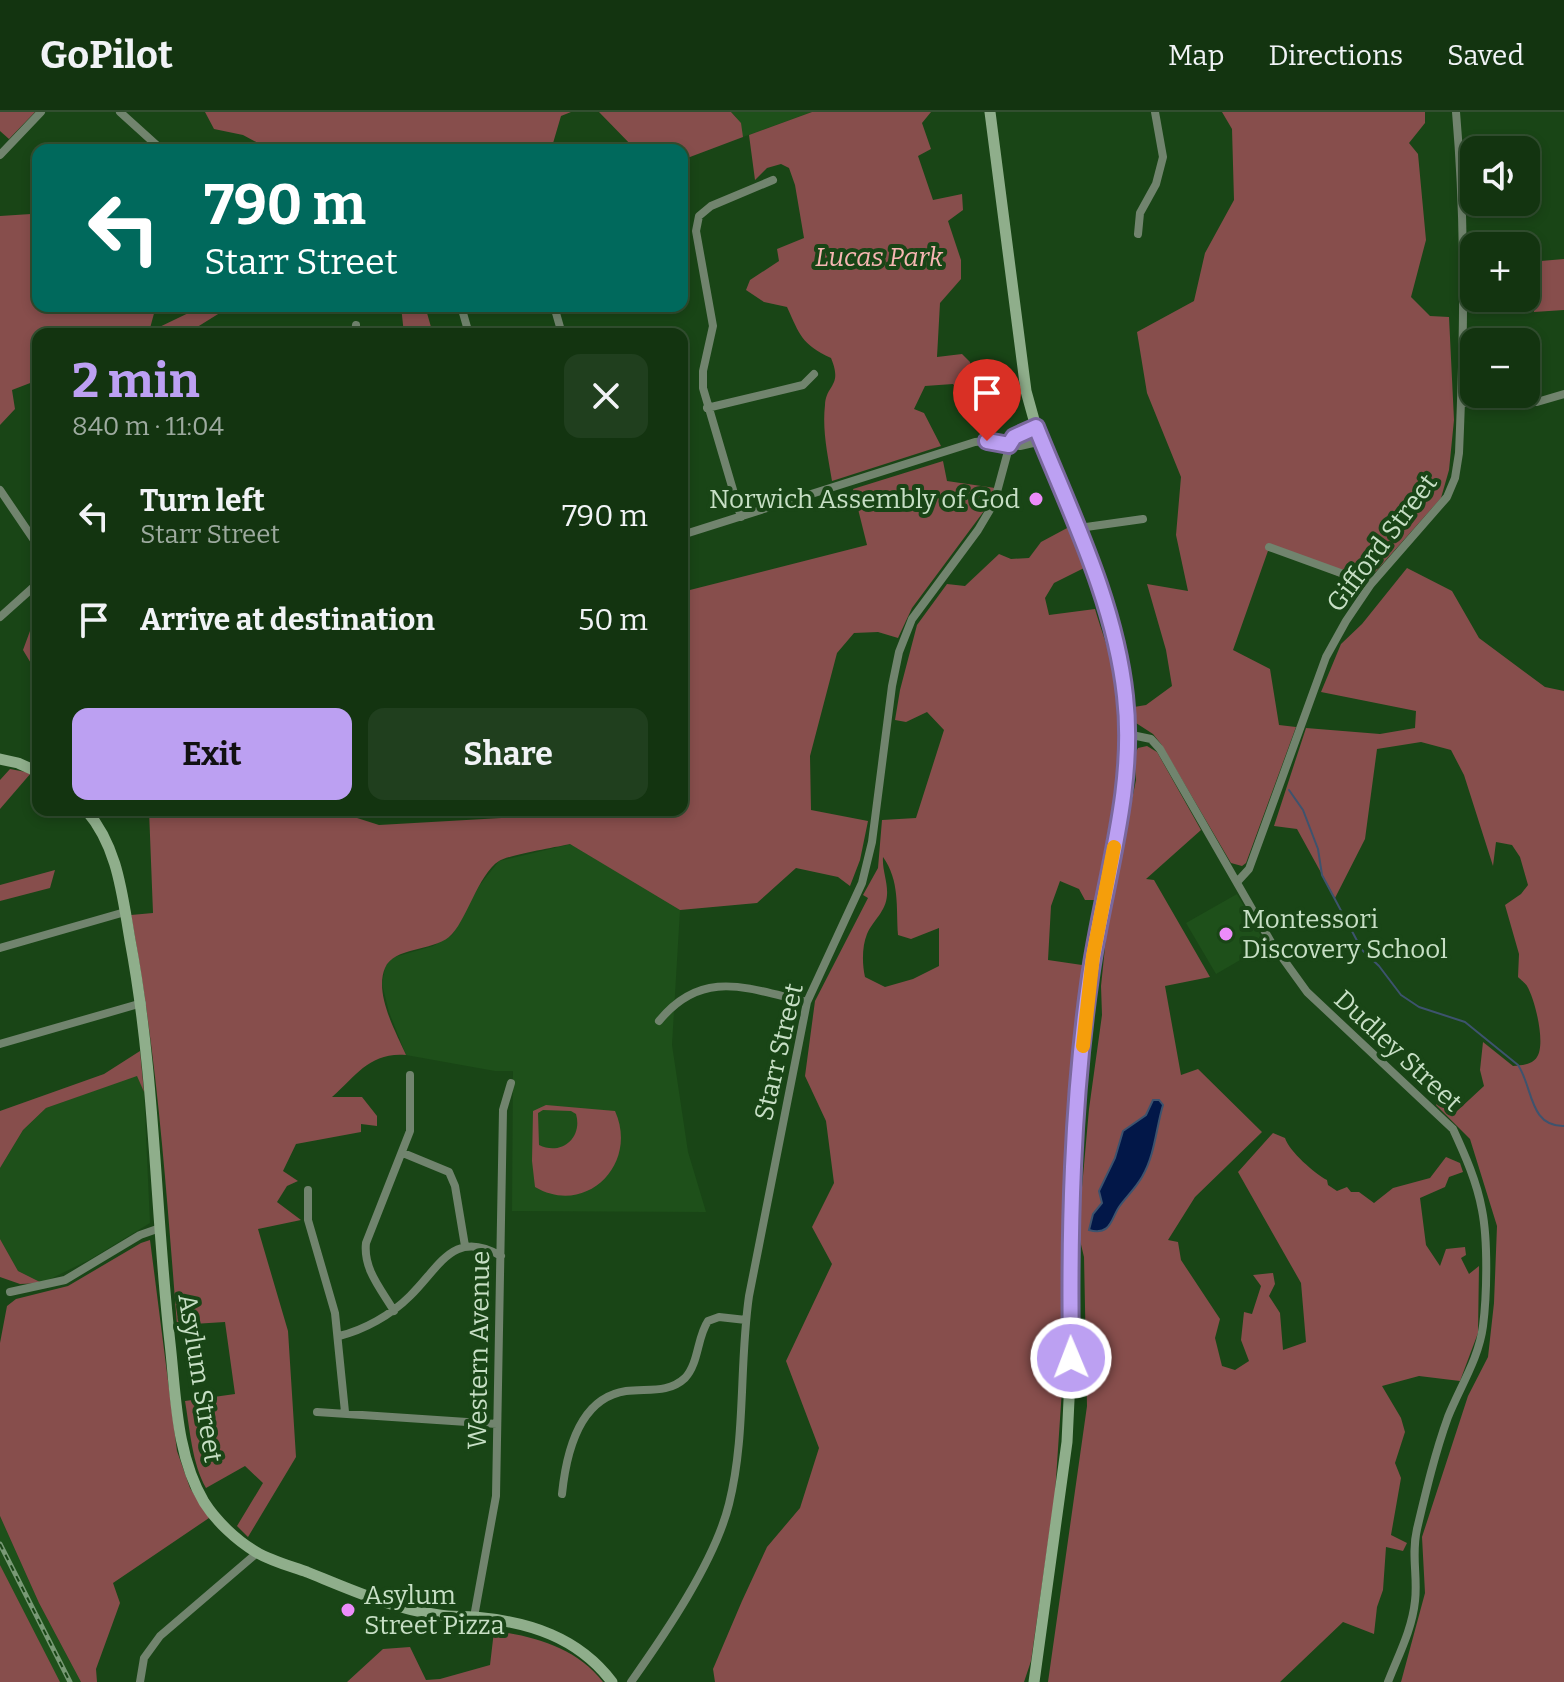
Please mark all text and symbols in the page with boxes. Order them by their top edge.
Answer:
text: GoPilot [40,32,173,78]
text: Map [1168,39,1224,72]
text: Directions [1268,39,1403,72]
text: Saved [1447,39,1524,72]
map controls [1460,136,1540,408]
button: sound [1460,136,1540,216]
text: 790 m [204,172,366,239]
icon: left [72,176,176,280]
button: + [1460,232,1540,312]
text: Starr Street [204,240,398,284]
park label: Lucas Park [815,242,944,273]
button: − [1460,328,1540,408]
text: 2 min [72,352,200,410]
button: close [564,354,648,438]
pin [953,359,1021,441]
icon: arrive [965,371,1009,415]
text: 840 m · 11:04 [72,411,224,442]
street label: Gifford Street [1320,468,1444,618]
text: Turn left [140,483,265,519]
place label: Norwich Assembly of God [709,484,1020,515]
marker: Norwich Assembly of God [1027,490,1045,508]
icon: left [72,494,116,538]
text: 790 m [562,498,648,534]
text: Starr Street [140,519,280,550]
icon: arrive [72,598,116,642]
text: Arrive at destination [140,602,435,638]
text: 50 m [578,602,648,638]
button: Exit [72,708,352,800]
button: Share [368,708,648,800]
place label: Montessori Discovery School [1242,904,1448,965]
marker: Montessori Discovery School [1217,925,1235,943]
street label: Starr Street [748,980,810,1124]
street label: Dudley Street [1328,984,1469,1118]
street label: Western Avenue [462,1250,496,1450]
street label: Asylum Street [171,1291,229,1465]
position arrow [1029,1316,1113,1400]
place label: Asylum Street Pizza [364,1580,505,1641]
marker: Asylum Street Pizza [339,1601,357,1619]

